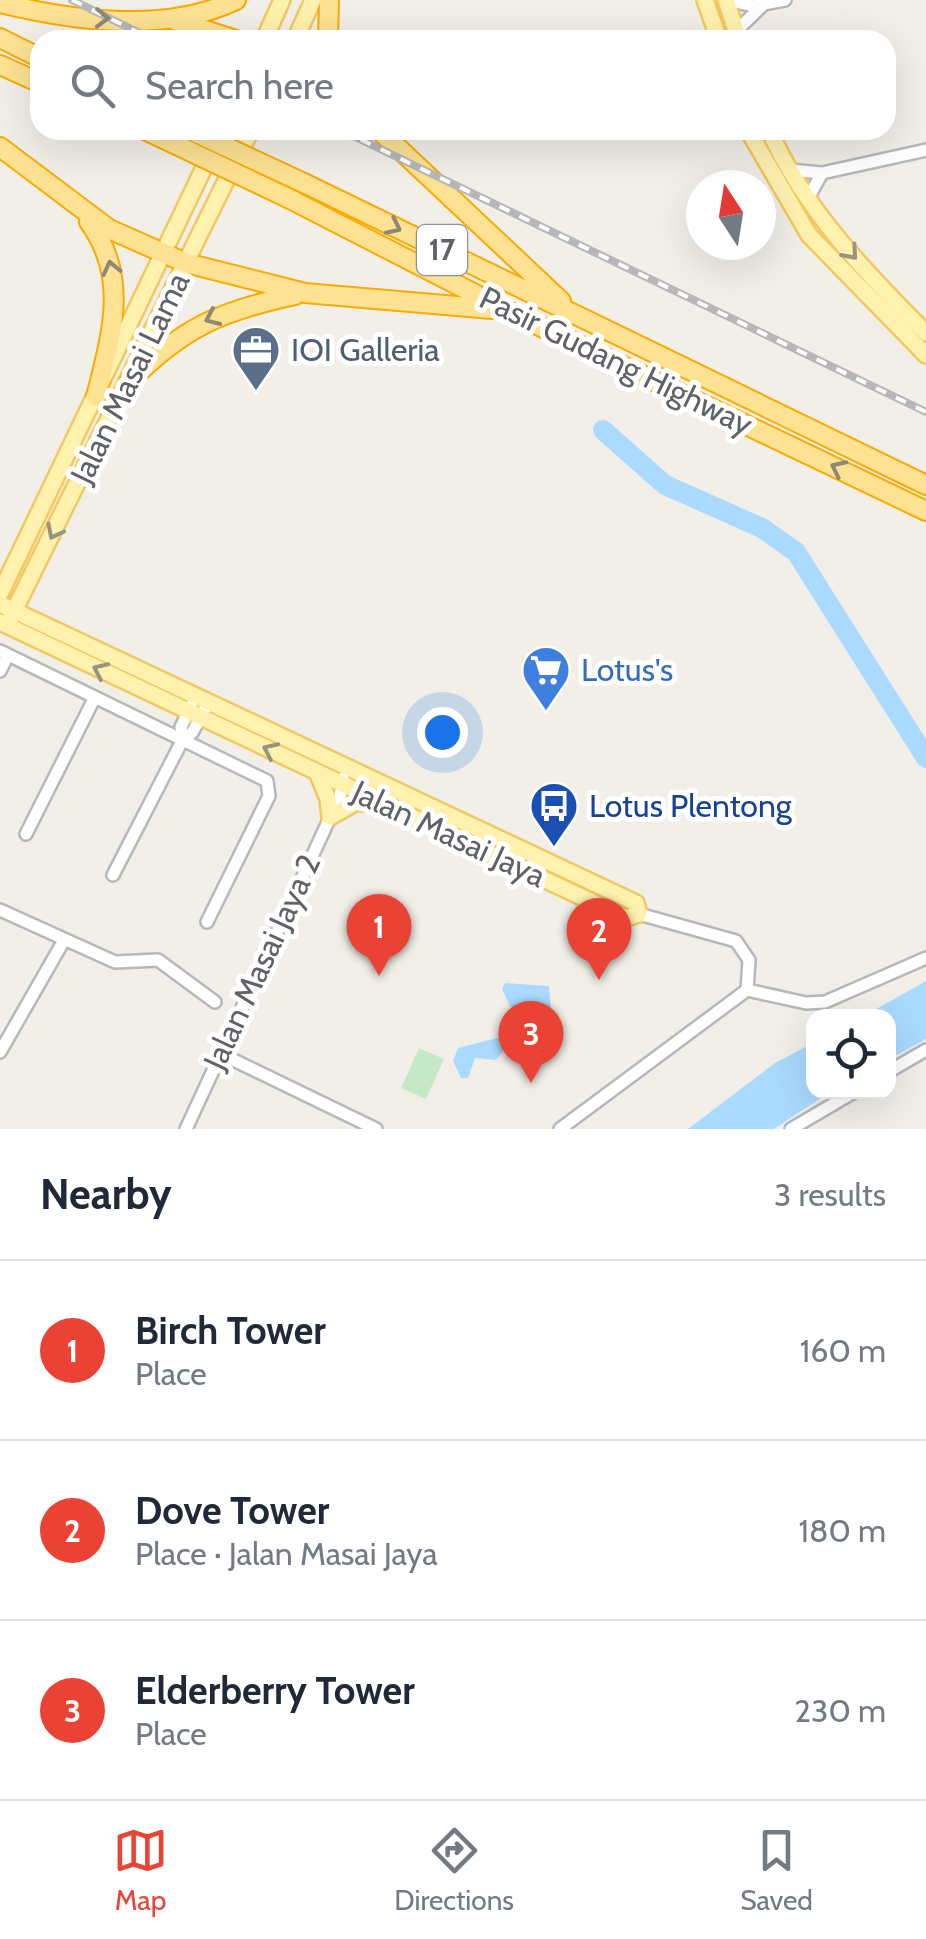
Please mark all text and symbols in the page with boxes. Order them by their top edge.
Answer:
one-way arrow [95,8,111,29]
search box [30,30,896,140]
icon: search [65,58,120,113]
text: Search here [145,62,334,109]
north arrow [686,170,776,260]
one-way arrow [383,215,401,234]
road number: 17 [417,225,467,275]
one-way arrow [839,242,857,260]
one-way arrow [102,260,123,277]
street label: Jalan Masai Lama [61,265,198,490]
street label: Pasir Gudang Highway [473,278,759,444]
one-way arrow [204,306,222,326]
office icon: IOI Galleria [230,324,282,392]
place label: IOI Galleria [291,330,440,369]
one-way arrow [830,461,848,481]
one-way arrow [47,521,66,539]
supermarket icon: Lotus's [520,644,572,712]
place label: Lotus's [581,650,673,689]
one-way arrow [92,662,110,682]
your location [417,707,468,758]
one-way arrow [262,742,280,762]
street label: Jalan Masai Jaya [345,771,553,896]
bus stop icon: Lotus Plentong [528,780,580,848]
place label: Lotus Plentong [589,786,793,825]
street label: Jalan Masai Jaya 2 [194,848,328,1076]
pin: 1 [346,894,412,976]
pin: 2 [566,898,632,980]
pin: 3 [498,1000,564,1083]
map controls [806,1009,896,1099]
button: locate [806,1009,896,1099]
text: Nearby [40,1168,172,1220]
text: 3 results [774,1175,886,1214]
text: Birch Tower [135,1307,326,1354]
text: 1 [67,1331,78,1370]
text: 160 m [800,1331,886,1370]
text: Place [135,1354,207,1393]
text: Dove Tower [135,1487,329,1534]
text: 2 [64,1511,81,1550]
text: 180 m [799,1511,886,1550]
text: Place · Jalan Masai Jaya [135,1534,438,1573]
text: Elderberry Tower [135,1667,415,1714]
text: 3 [64,1691,81,1730]
text: 230 m [794,1691,886,1730]
text: Place [135,1714,207,1753]
tab: Map [113,1823,168,1917]
tab: Directions [394,1823,514,1917]
tab: Saved [740,1823,813,1917]

